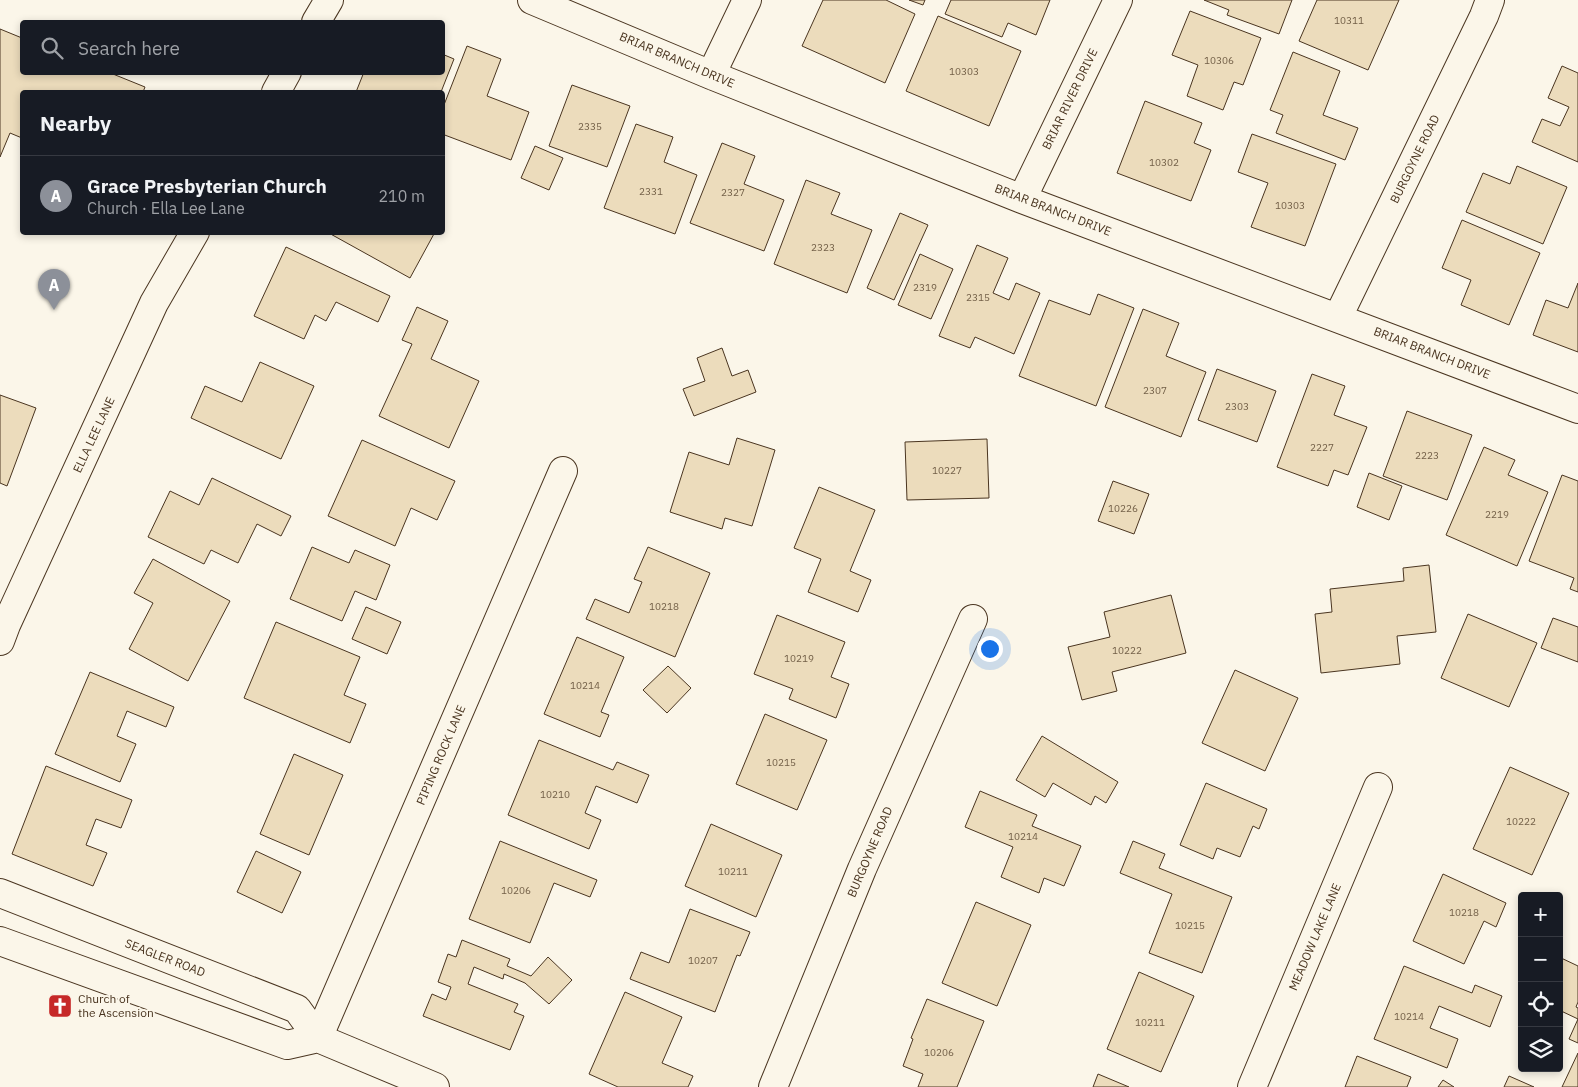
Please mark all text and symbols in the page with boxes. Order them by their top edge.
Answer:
house number: 10311 [1334,14,1364,27]
search box [20,20,445,75]
street label: BRIAR BRANCH DRIVE [617,28,737,91]
icon: search [38,34,66,62]
text: Search here [78,36,180,60]
street label: BRIAR RIVER DRIVE [1039,46,1101,152]
house number: 10306 [1204,54,1234,67]
house number: 10303 [949,65,979,78]
text: Nearby [40,109,111,137]
street label: BURGOYNE ROAD [1387,112,1443,206]
house number: 2335 [578,120,602,133]
house number: 10302 [1149,156,1179,169]
text: Grace Presbyterian Church [87,174,327,198]
street label: BRIAR BRANCH DRIVE [993,180,1114,239]
house number: 2331 [639,185,663,198]
text: A [51,186,61,206]
text: 210 m [378,186,425,206]
house number: 2327 [721,186,745,199]
text: Church · Ella Lee Lane [87,198,245,218]
house number: 10303 [1275,199,1305,212]
house number: 2323 [811,241,835,254]
pin: A [38,269,70,310]
house number: 2319 [913,281,937,294]
house number: 2315 [966,291,990,304]
street label: BRIAR BRANCH DRIVE [1372,323,1493,382]
house number: 2307 [1143,384,1167,397]
street label: ELLA LEE LANE [69,394,118,475]
house number: 2303 [1225,400,1249,413]
house number: 2227 [1310,441,1334,454]
house number: 2223 [1415,449,1439,462]
house number: 10227 [932,464,962,477]
house number: 10226 [1108,502,1138,515]
house number: 2219 [1485,508,1509,521]
house number: 10218 [649,600,679,613]
your location [977,636,1003,662]
house number: 10222 [1112,644,1142,657]
house number: 10219 [784,652,814,665]
house number: 10214 [570,679,600,692]
street label: PIPING ROCK LANE [413,703,468,807]
house number: 10215 [766,756,796,769]
house number: 10210 [540,788,570,801]
street label: BURGOYNE ROAD [844,804,895,899]
house number: 10222 [1506,815,1536,828]
house number: 10214 [1008,830,1038,843]
house number: 10211 [718,865,748,878]
street label: MEADOW LAKE LANE [1285,881,1344,993]
house number: 10206 [501,884,531,897]
map controls [1518,892,1563,1072]
button: + [1518,892,1563,937]
house number: 10218 [1449,906,1479,919]
house number: 10215 [1175,919,1205,932]
street label: SEAGLER ROAD [123,935,208,980]
button: − [1518,937,1563,982]
house number: 10207 [688,954,718,967]
button: locate [1518,982,1563,1027]
place label: Church of the Ascension [78,991,154,1020]
church icon: Church of the Ascension [47,993,73,1019]
house number: 10214 [1394,1010,1424,1023]
house number: 10211 [1135,1016,1165,1029]
button: layers [1518,1027,1563,1072]
house number: 10206 [924,1046,954,1059]

